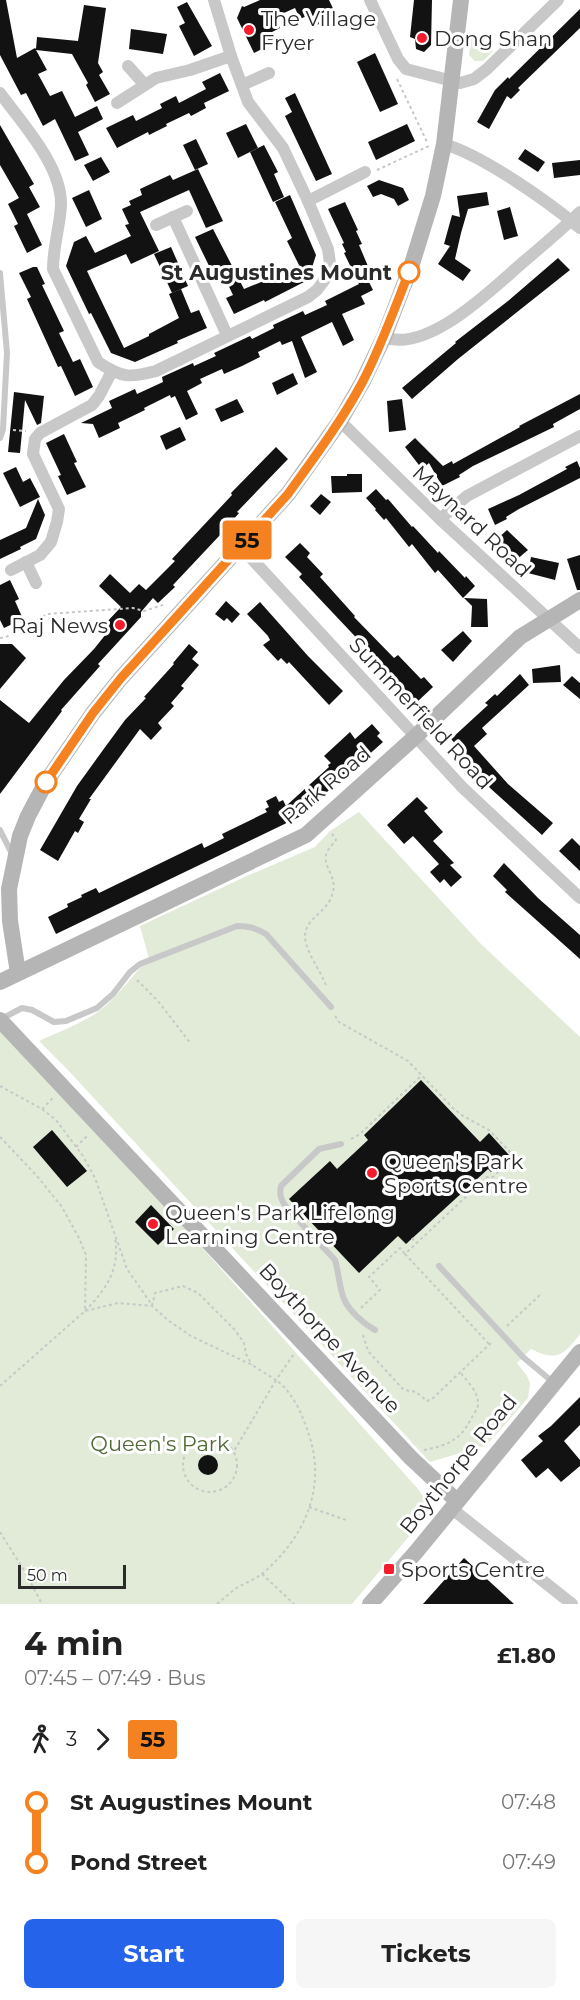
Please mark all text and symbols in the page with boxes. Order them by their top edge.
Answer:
place label: The Village Fryer [261,6,376,55]
marker: The Village Fryer [242,23,256,37]
place label: Dong Shan [434,26,552,51]
marker: Dong Shan [415,31,429,45]
place label: St Augustines Mount [161,260,392,285]
marker: St Augustines Mount [398,261,420,283]
street label: Maynard Road [408,460,536,582]
line badge: 55 [220,520,274,560]
text: 55 [235,528,259,553]
place label: Raj News [11,613,108,638]
marker: Raj News [113,618,127,632]
street label: Summerfield Road [344,632,498,794]
street label: Park Road [276,741,376,829]
unlabelled marker [35,771,57,793]
place label: Queen's Park Sports Centre [384,1149,528,1198]
marker: Queen's Park Sports Centre [365,1166,379,1180]
place label: Queen's Park Lifelong Learning Centre [165,1200,395,1249]
marker: Queen's Park Lifelong Learning Centre [146,1217,160,1231]
street label: Boythorpe Avenue [254,1258,406,1418]
street label: Boythorpe Road [394,1389,522,1539]
park label: Queen's Park [90,1431,230,1456]
place label: Sports Centre [401,1557,545,1582]
scale bar [18,1562,126,1590]
marker: Sports Centre [382,1562,396,1576]
text: 50 m [27,1566,68,1585]
text: 4 min [24,1623,123,1663]
text: £1.80 [497,1642,556,1669]
text: 07:45 – 07:49 · Bus [24,1666,205,1690]
icon: walk [24,1723,57,1756]
icon: forward [86,1723,119,1756]
text: 3 [66,1727,77,1751]
text: 55 [140,1727,165,1752]
text: St Augustines Mount [70,1789,312,1816]
text: 07:48 [501,1790,556,1814]
text: Pond Street [70,1849,207,1876]
text: 07:49 [502,1850,556,1874]
button: Start [24,1919,284,1988]
button: Tickets [296,1919,556,1988]

